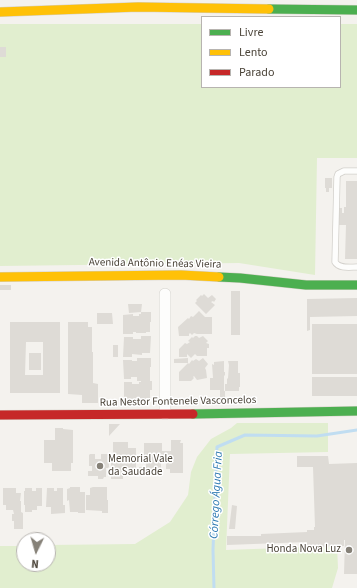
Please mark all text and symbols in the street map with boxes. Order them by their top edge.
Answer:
legend [201,16,341,88]
text: Livre [239,24,263,41]
text: Lento [239,44,268,61]
text: Parado [239,64,274,81]
street label: Avenida Antônio Enéas Vieira [89,256,221,272]
street label: Rua Nestor Fontenele Vasconcelos [100,394,256,410]
water label: Córrego Água Fria [208,451,226,539]
place label: Memorial Vale da Saudade [108,453,173,479]
marker: Memorial Vale da Saudade [95,461,105,471]
north arrow [16,532,56,572]
place label: Honda Nova Luz [266,543,341,557]
marker: Honda Nova Luz [344,545,354,555]
text: N [31,556,39,571]

